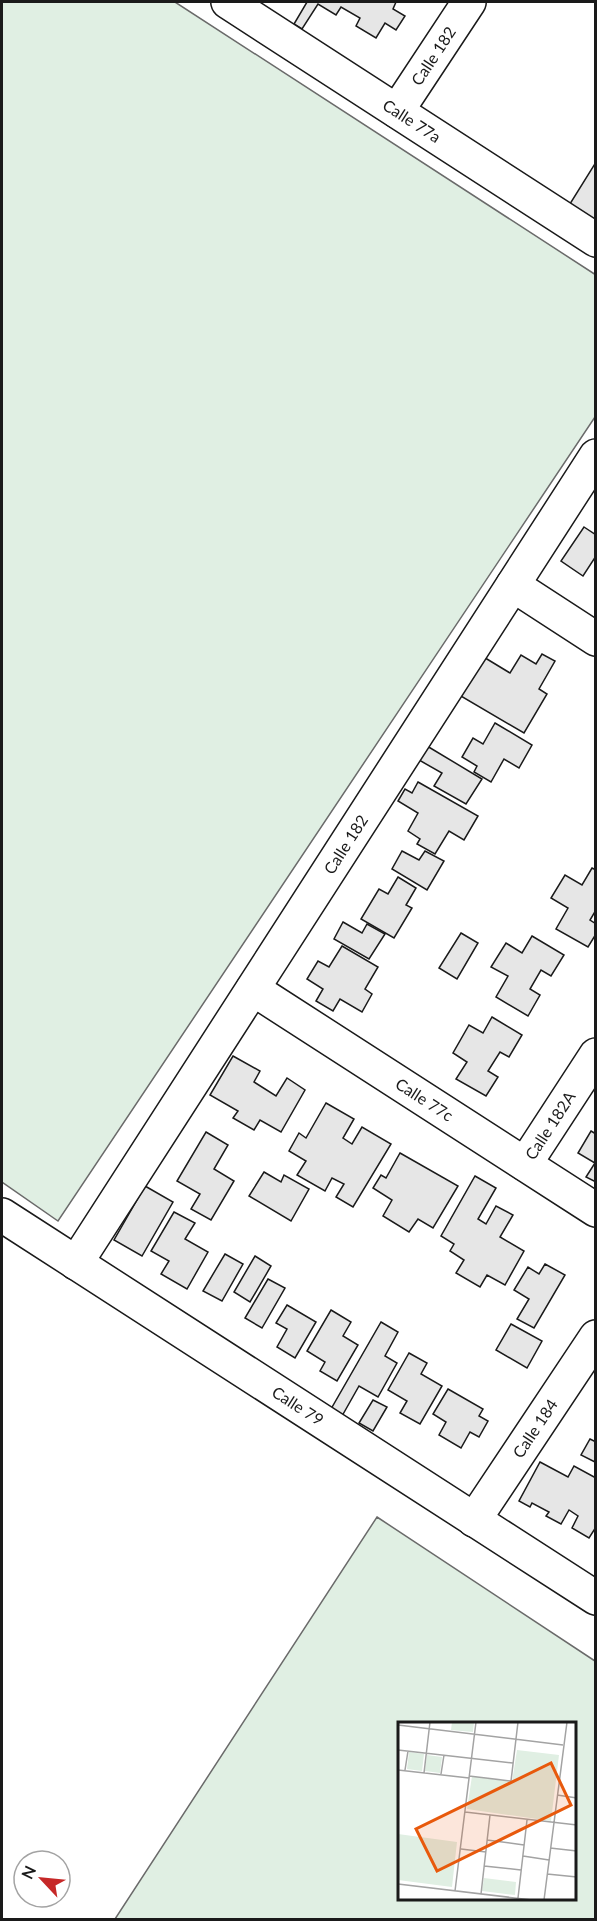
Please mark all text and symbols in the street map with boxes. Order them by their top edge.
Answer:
street label: Calle 182 [407,23,459,89]
street label: Calle 77a [380,95,445,146]
street label: Calle 182 [319,811,371,877]
street label: Calle 77c [392,1073,458,1125]
street label: Calle 182A [521,1087,579,1163]
street label: Calle 79 [269,1382,327,1429]
street label: Calle 184 [508,1395,561,1461]
inset map [398,1722,576,1900]
north arrow [12,1849,72,1909]
text: N [17,1863,39,1882]

